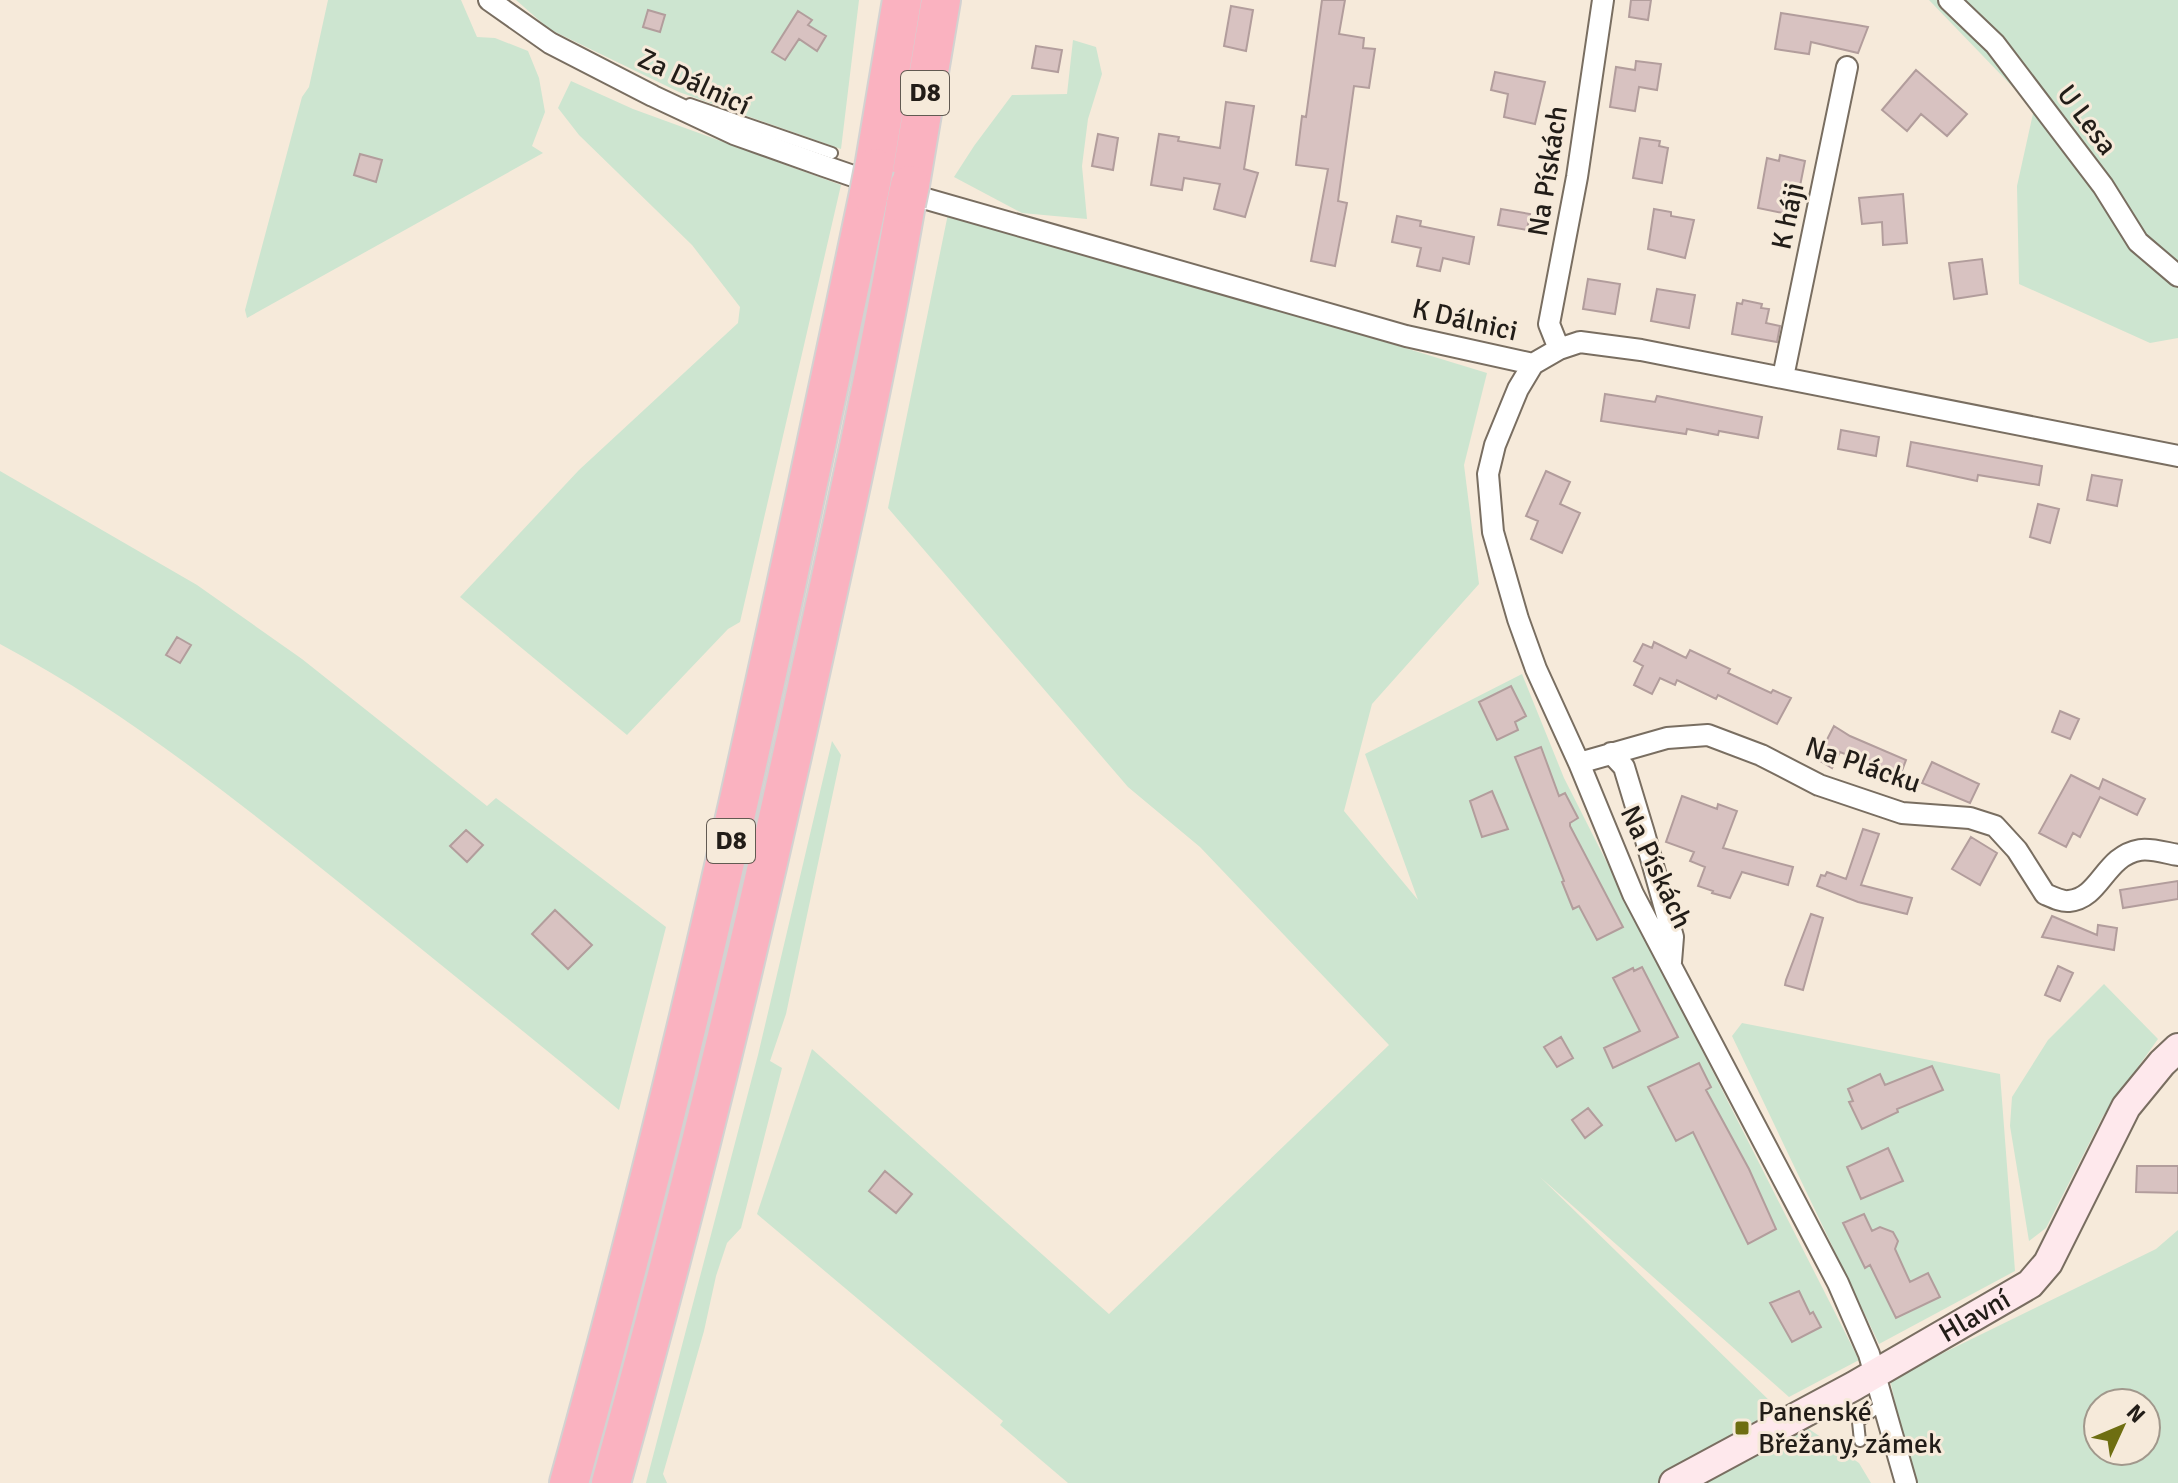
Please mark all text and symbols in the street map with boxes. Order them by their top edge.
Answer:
street label: Za Dálnicí [632,41,756,123]
road number: D8 [901,71,949,115]
street label: U Lesa [2050,78,2124,162]
street label: Na Pískách [1521,103,1575,239]
street label: K háji [1764,179,1812,253]
street label: K Dálnici [1409,291,1521,349]
street label: Na Plácku [1801,729,1925,801]
street label: Na Pískách [1613,800,1699,934]
road number: D8 [707,819,755,863]
street label: Hlavní [1933,1282,2017,1350]
north arrow [2082,1387,2162,1467]
place label: Panenské Břežany, zámek [1758,1395,1942,1461]
text: N [2121,1399,2151,1428]
marker: Panenské Břežany, zámek [1733,1419,1751,1437]

